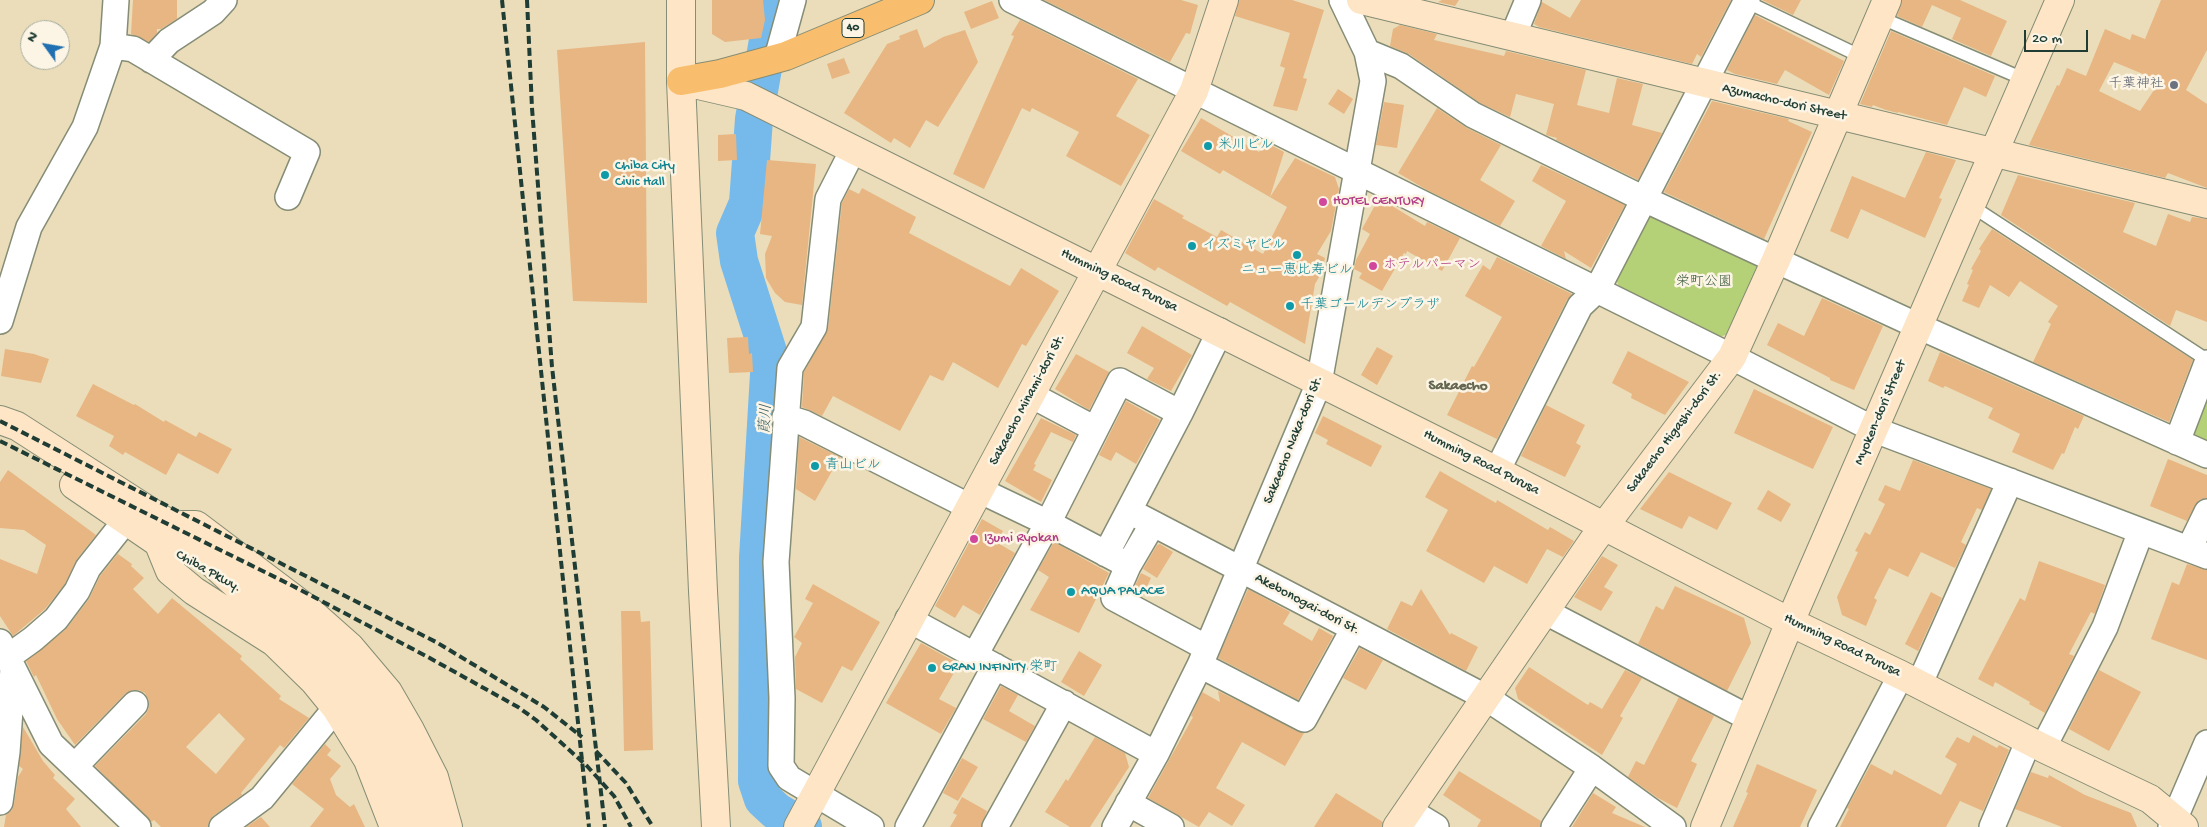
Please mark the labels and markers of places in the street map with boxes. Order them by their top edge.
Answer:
place label: 千葉神社 [2108,77,2164,93]
marker: 千葉神社 [2168,79,2180,91]
place label: 米川ビル [1218,138,1274,154]
marker: 米川ビル [1202,140,1214,152]
place label: Chiba City Civic Hall [615,159,675,192]
marker: Chiba City Civic Hall [599,169,611,181]
place label: HOTEL CENTURY [1333,194,1425,210]
marker: HOTEL CENTURY [1317,196,1329,208]
place label: イズミヤビル [1202,238,1286,254]
marker: イズミヤビル [1186,240,1198,252]
marker: ニュー恵比寿ビル [1291,249,1303,261]
place label: ホテルパーマン [1383,258,1481,274]
marker: ホテルパーマン [1367,260,1379,272]
place label: ニュー恵比寿ビル [1241,263,1353,279]
place label: 千葉ゴールデンプラザ [1300,298,1440,314]
marker: 千葉ゴールデンプラザ [1284,300,1296,312]
place label: 青山ビル [825,458,881,474]
marker: 青山ビル [809,460,821,472]
place label: Izumi Ryokan [984,531,1059,547]
marker: Izumi Ryokan [968,533,980,545]
place label: AQUA PALACE [1081,584,1164,600]
marker: AQUA PALACE [1065,586,1077,598]
place label: GRAN INFINITY 栄町 [942,660,1058,676]
marker: GRAN INFINITY 栄町 [926,662,938,674]

